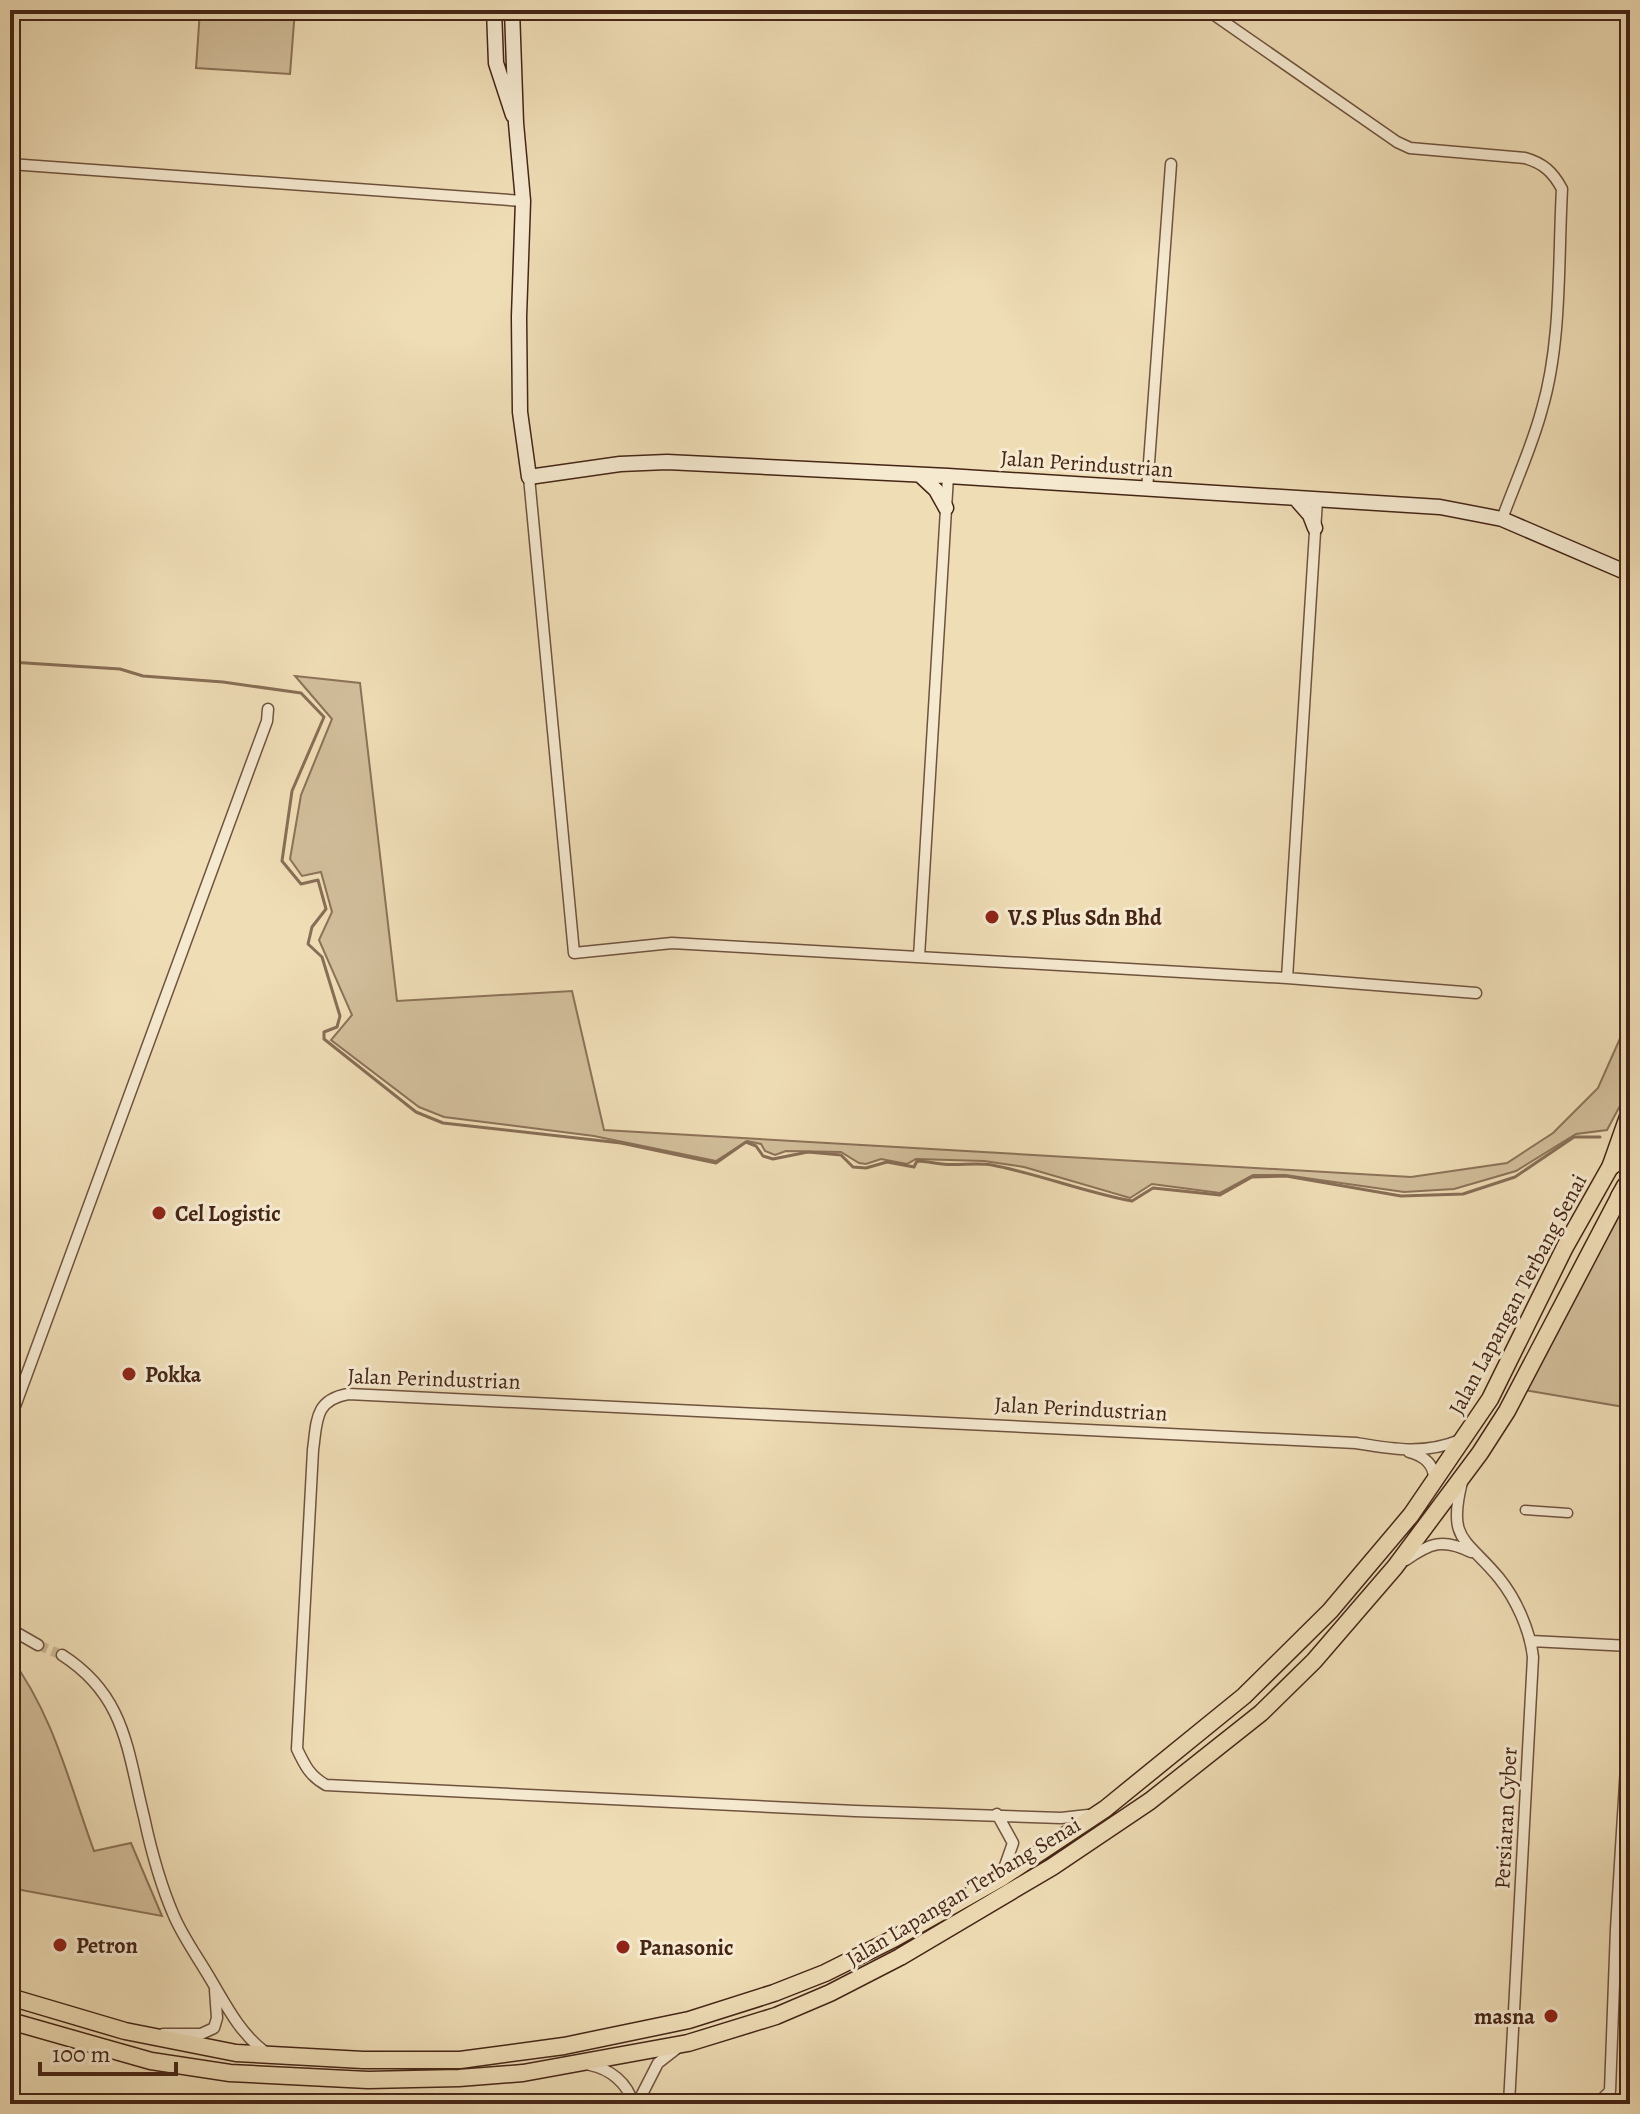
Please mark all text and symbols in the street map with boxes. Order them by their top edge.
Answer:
street label: Jalan Perindustrian [999,443,1174,485]
place label: V.S Plus Sdn Bhd [1007,903,1162,933]
marker: V.S Plus Sdn Bhd [983,908,1001,926]
street label: Jalan Lapangan Terbang Senai [1441,1169,1594,1420]
place label: Cel Logistic [175,1199,281,1229]
marker: Cel Logistic [150,1204,168,1222]
place label: Pokka [145,1360,202,1390]
street label: Jalan Perindustrian [347,1361,521,1397]
marker: Pokka [120,1365,138,1383]
street label: Jalan Perindustrian [994,1389,1168,1429]
street label: Persiaran Cyber [1487,1746,1525,1890]
street label: Jalan Lapangan Terbang Senai [841,1810,1087,1974]
place label: Petron [76,1931,138,1961]
place label: Panasonic [639,1933,733,1963]
marker: Petron [51,1936,69,1954]
marker: Panasonic [614,1938,632,1956]
place label: masna [1474,2002,1535,2032]
marker: masna [1542,2007,1560,2025]
scale bar [40,2026,176,2076]
text: 100 m [52,2038,111,2070]

